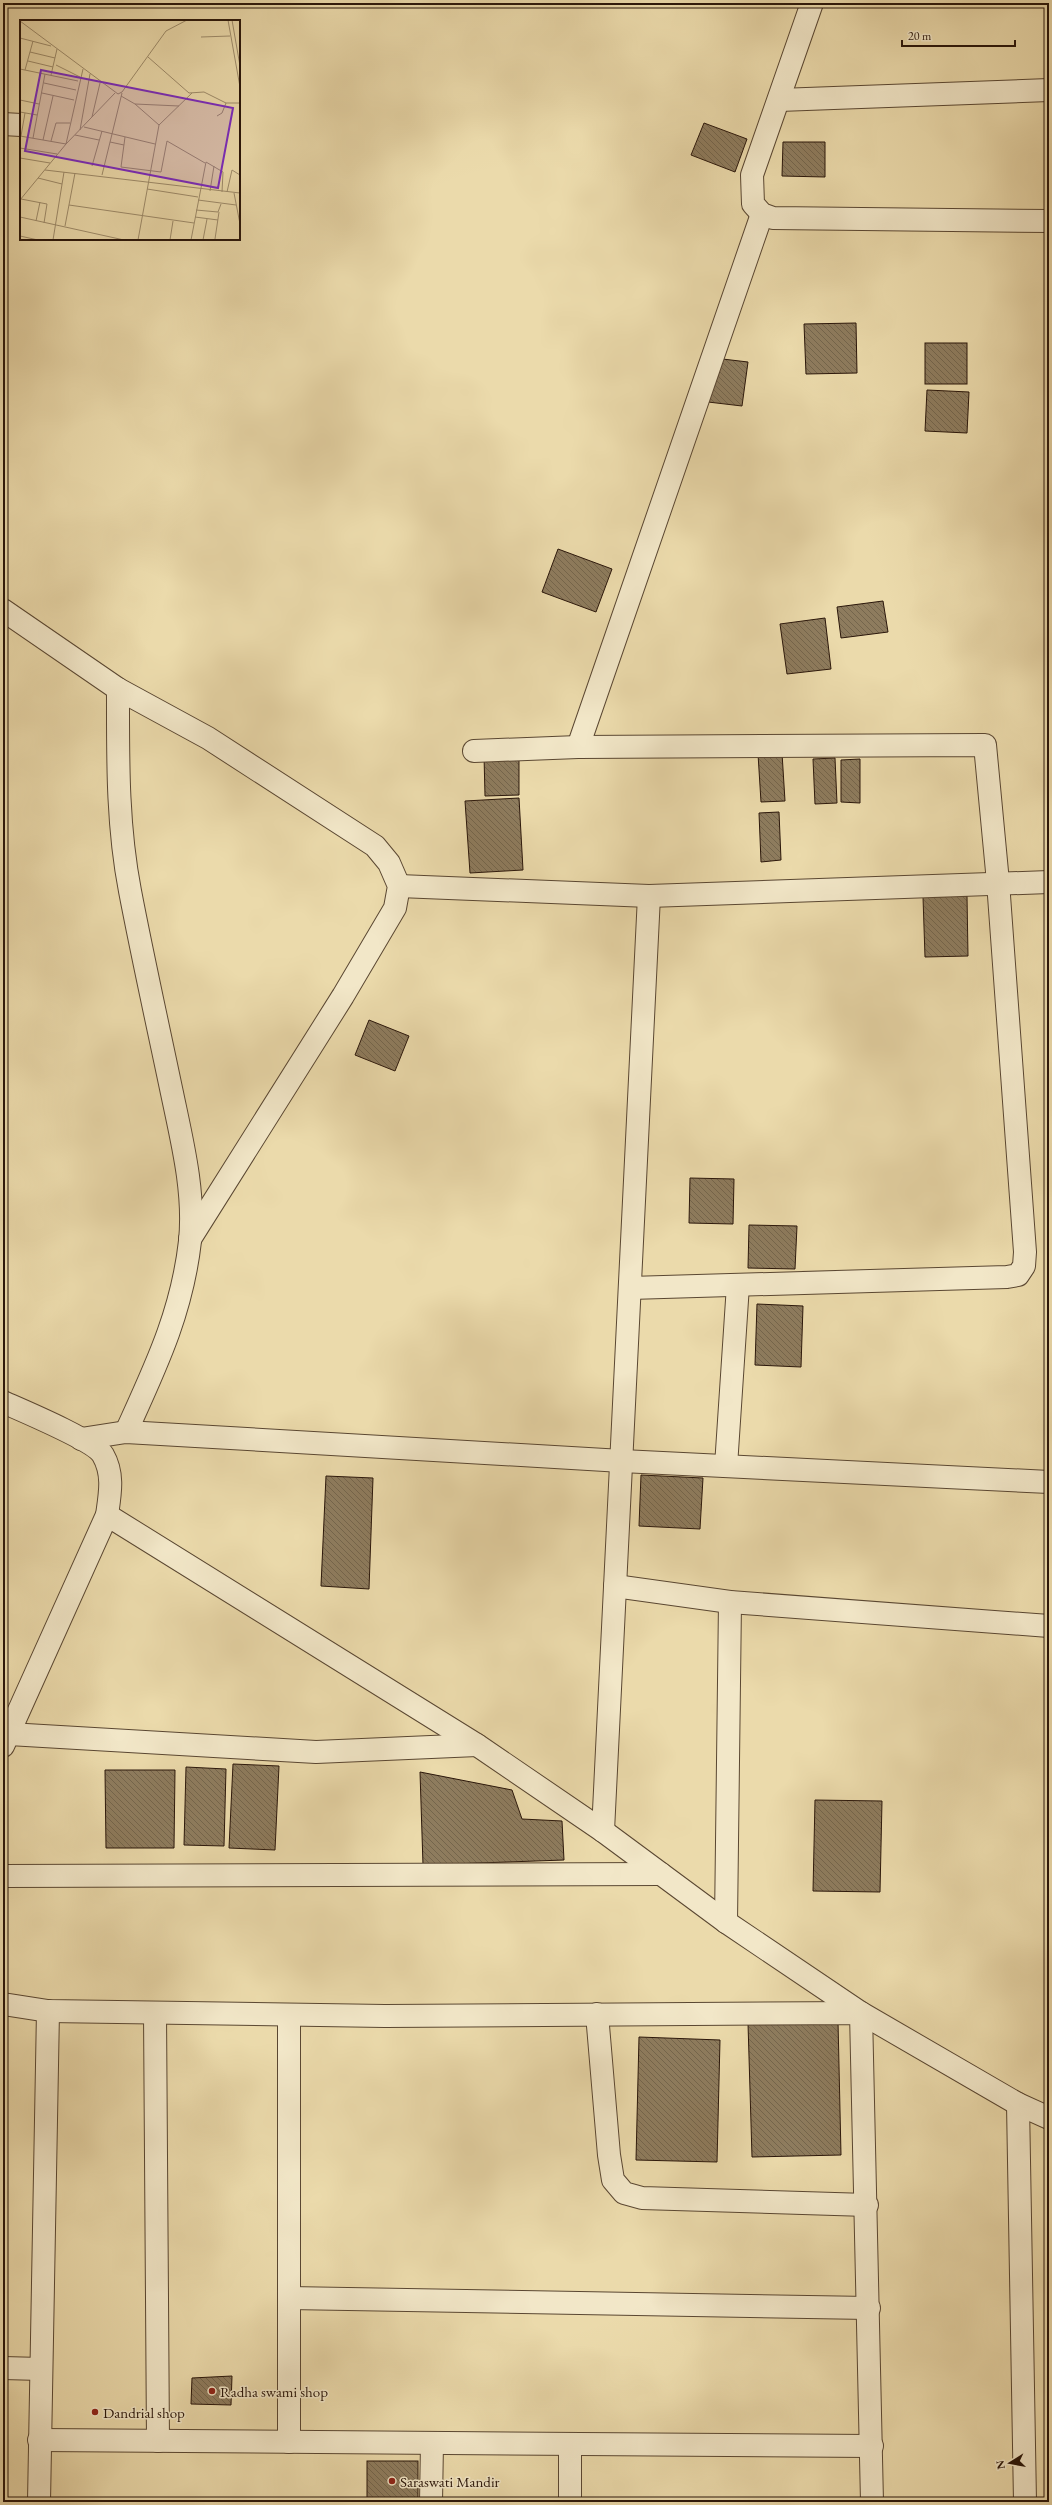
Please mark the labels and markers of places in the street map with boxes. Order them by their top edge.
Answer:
place label: Radha swami shop [220,2382,328,2401]
marker: Radha swami shop [207,2386,217,2396]
place label: Dandrial shop [103,2403,185,2422]
marker: Dandrial shop [90,2407,100,2417]
place label: Saraswati Mandir [400,2472,500,2491]
marker: Saraswati Mandir [387,2476,397,2486]

